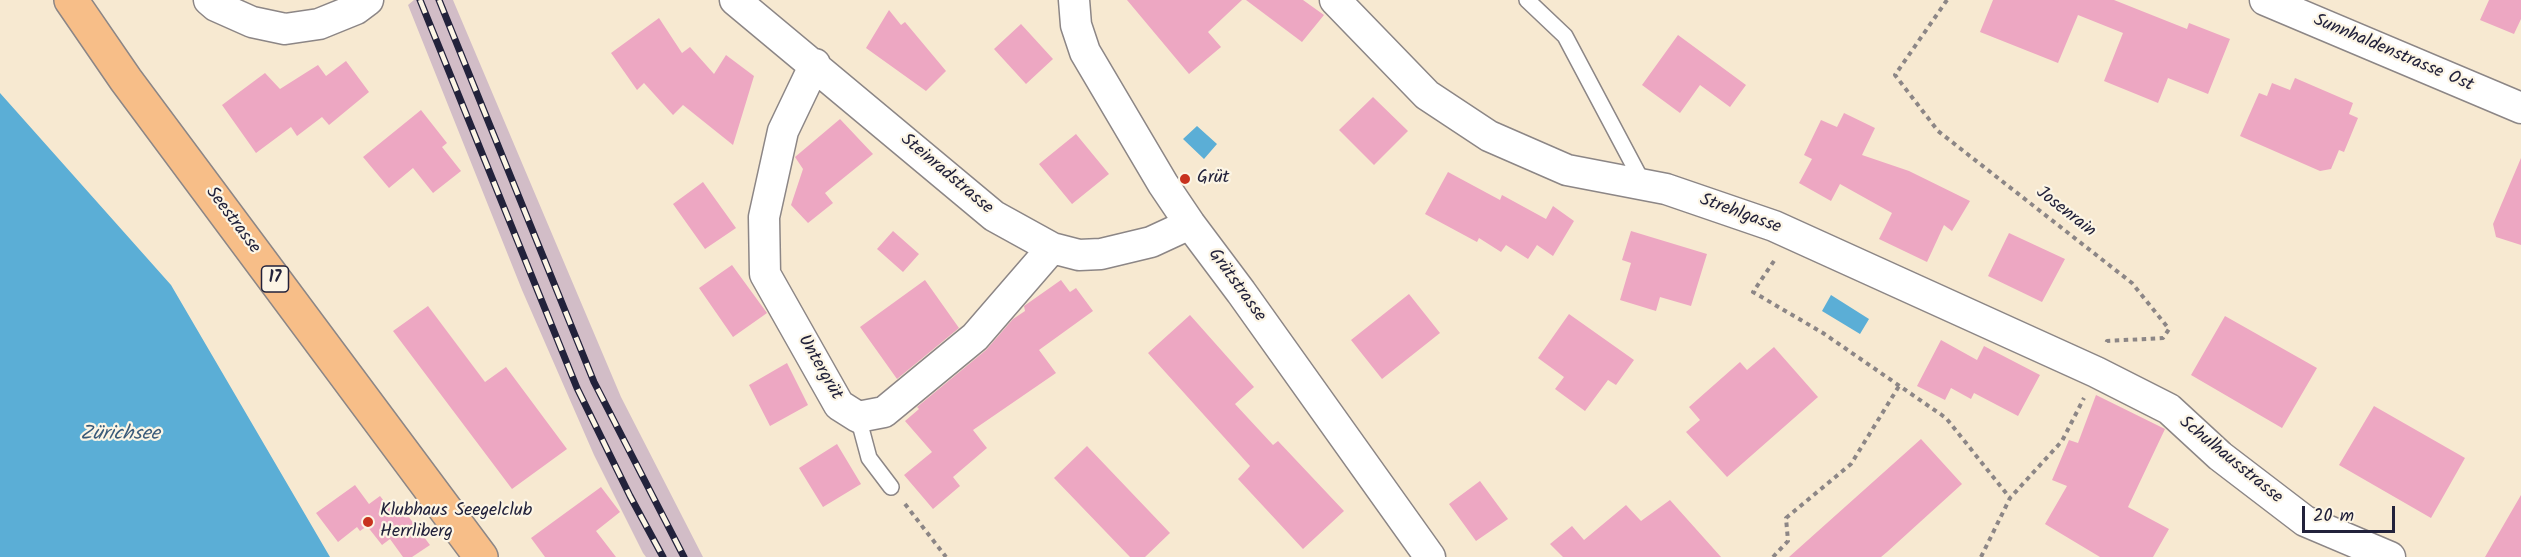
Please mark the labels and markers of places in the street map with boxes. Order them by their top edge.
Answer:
place label: Grüt [1197,168,1230,190]
marker: Grüt [1178,172,1192,186]
place label: Klubhaus Seegelclub Herrliberg [380,501,532,544]
marker: Klubhaus Seegelclub Herrliberg [361,515,375,529]

